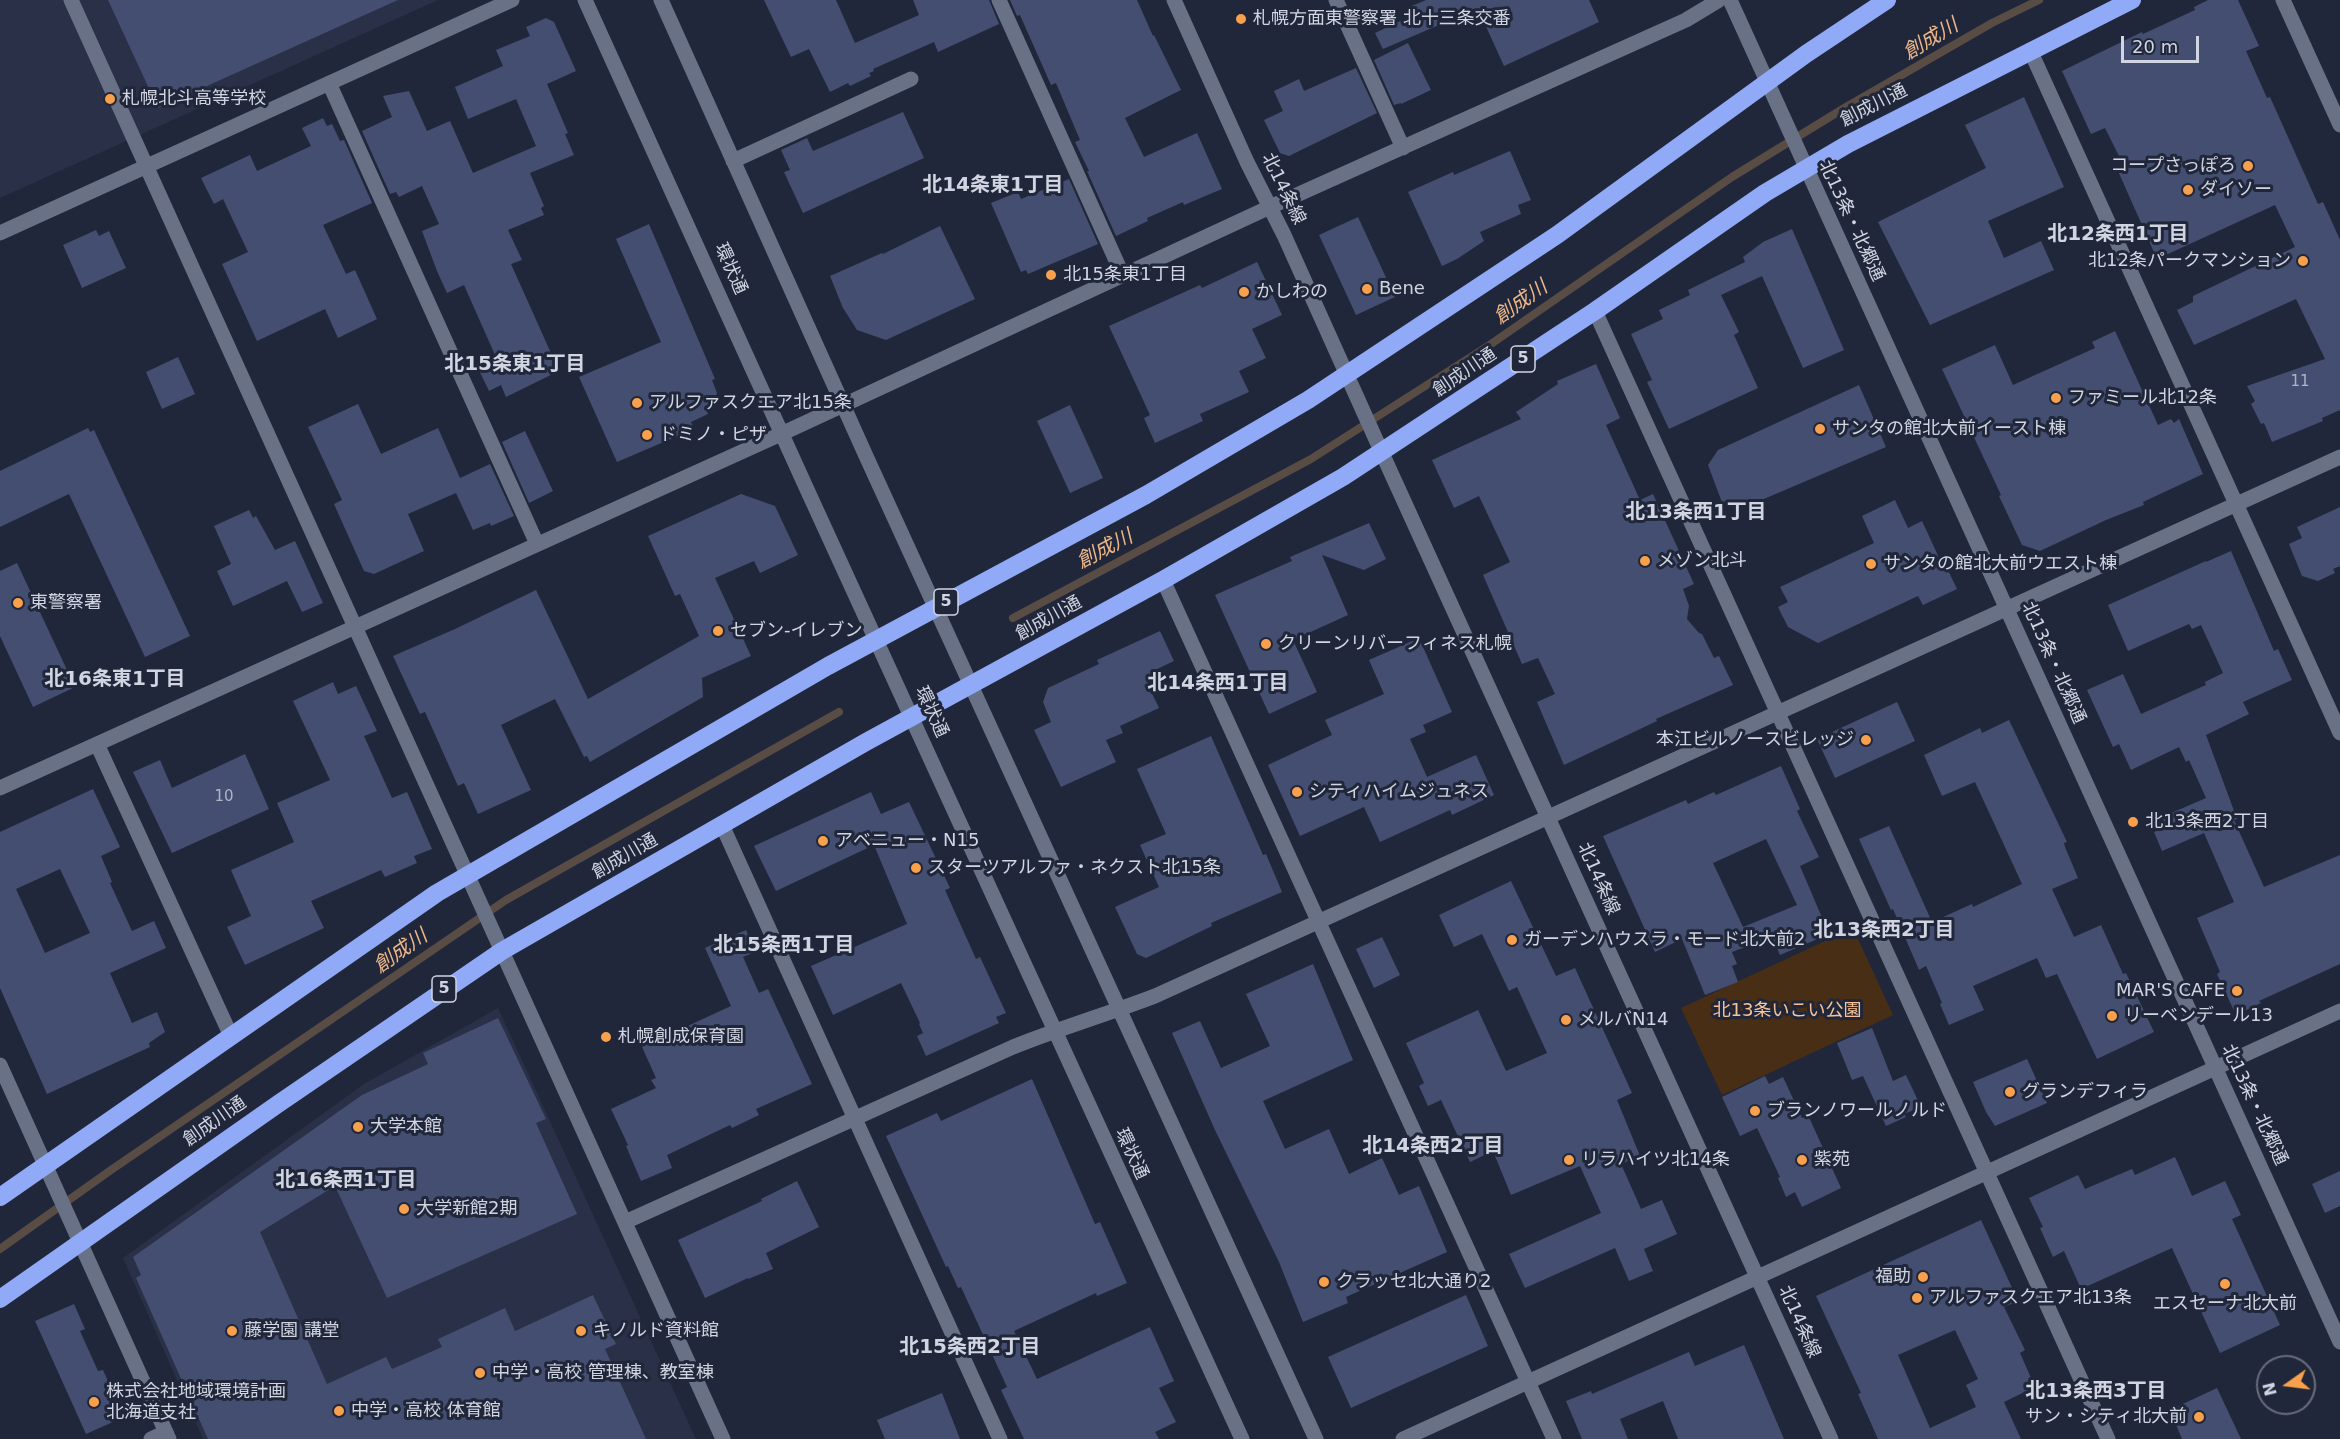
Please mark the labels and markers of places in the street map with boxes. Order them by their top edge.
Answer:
place label: 札幌方面東警察署 北十三条交番 [1253,8,1511,30]
marker: 札幌方面東警察署 北十三条交番 [1234,12,1248,26]
place label: 札幌北斗高等学校 [122,88,266,110]
marker: 札幌北斗高等学校 [103,92,117,106]
place label: コープさっぽろ [2110,155,2236,177]
marker: コープさっぽろ [2241,159,2255,173]
place label: ダイソー [2200,179,2272,201]
marker: ダイソー [2181,183,2195,197]
place label: 北12条パークマンション [2088,250,2291,272]
marker: 北12条パークマンション [2296,254,2310,268]
place label: 北15条東1丁目 [1063,264,1187,286]
marker: 北15条東1丁目 [1044,268,1058,282]
place label: Bene [1379,278,1425,300]
place label: かしわの [1256,281,1328,303]
marker: Bene [1360,282,1374,296]
marker: かしわの [1237,285,1251,299]
place label: ファミール北12条 [2068,387,2217,409]
marker: ファミール北12条 [2049,391,2063,405]
place label: アルファスクエア北15条 [649,392,852,414]
marker: アルファスクエア北15条 [630,396,644,410]
place label: サンタの館北大前イースト棟 [1832,418,2066,440]
marker: サンタの館北大前イースト棟 [1813,422,1827,436]
place label: ドミノ・ピザ [659,424,767,446]
marker: ドミノ・ピザ [640,428,654,442]
place label: メゾン北斗 [1657,550,1747,572]
place label: サンタの館北大前ウエスト棟 [1883,553,2117,575]
marker: メゾン北斗 [1638,554,1652,568]
marker: サンタの館北大前ウエスト棟 [1864,557,1878,571]
place label: 東警察署 [30,592,102,614]
marker: 東警察署 [11,596,25,610]
place label: セブン-イレブン [730,620,862,642]
marker: セブン-イレブン [711,624,725,638]
place label: クリーンリバーフィネス札幌 [1278,633,1512,655]
marker: クリーンリバーフィネス札幌 [1259,637,1273,651]
place label: 本江ビルノースビレッジ [1656,729,1854,751]
marker: 本江ビルノースビレッジ [1859,733,1873,747]
place label: シティハイムジュネス [1309,781,1489,803]
marker: シティハイムジュネス [1290,785,1304,799]
place label: 北13条西2丁目 [2145,811,2269,833]
marker: 北13条西2丁目 [2126,815,2140,829]
place label: アベニュー・N15 [835,830,979,852]
marker: アベニュー・N15 [816,834,830,848]
place label: スターツアルファ・ネクスト北15条 [928,857,1221,879]
marker: スターツアルファ・ネクスト北15条 [909,861,923,875]
place label: ガーデンハウスラ・モード北大前2 [1524,929,1805,951]
marker: ガーデンハウスラ・モード北大前2 [1505,933,1519,947]
place label: MAR'S CAFE [2116,980,2225,1002]
marker: MAR'S CAFE [2230,984,2244,998]
place label: リーベンデール13 [2124,1005,2273,1027]
place label: メルバN14 [1578,1009,1668,1031]
marker: リーベンデール13 [2105,1009,2119,1023]
marker: メルバN14 [1559,1013,1573,1027]
place label: 札幌創成保育園 [618,1026,744,1048]
marker: 札幌創成保育園 [599,1030,613,1044]
place label: グランデフィラ [2022,1081,2148,1103]
marker: グランデフィラ [2003,1085,2017,1099]
place label: ブランノワールノルド [1767,1100,1947,1122]
marker: ブランノワールノルド [1748,1104,1762,1118]
place label: 大学本館 [370,1116,442,1138]
marker: 大学本館 [351,1120,365,1134]
place label: リラハイツ北14条 [1581,1149,1730,1171]
place label: 紫苑 [1814,1149,1850,1171]
marker: リラハイツ北14条 [1562,1153,1576,1167]
marker: 紫苑 [1795,1153,1809,1167]
place label: 大学新館2期 [416,1198,517,1220]
marker: 大学新館2期 [397,1202,411,1216]
place label: 福助 [1875,1266,1911,1288]
marker: 福助 [1916,1270,1930,1284]
place label: クラッセ北大通り2 [1336,1271,1491,1293]
marker: クラッセ北大通り2 [1317,1275,1331,1289]
marker: エスセーナ北大前 [2218,1277,2232,1291]
place label: アルファスクエア北13条 [1929,1287,2132,1309]
marker: アルファスクエア北13条 [1910,1291,1924,1305]
place label: エスセーナ北大前 [2153,1293,2297,1315]
place label: 藤学園 講堂 [244,1320,340,1342]
place label: キノルド資料館 [593,1320,719,1342]
marker: 藤学園 講堂 [225,1324,239,1338]
marker: キノルド資料館 [574,1324,588,1338]
place label: 中学・高校 管理棟、教室棟 [492,1362,714,1384]
marker: 中学・高校 管理棟、教室棟 [473,1366,487,1380]
place label: 株式会社地域環境計画 北海道支社 [106,1381,286,1424]
marker: 株式会社地域環境計画 北海道支社 [87,1395,101,1409]
place label: 中学・高校 体育館 [351,1400,501,1422]
marker: 中学・高校 体育館 [332,1404,346,1418]
place label: サン・シティ北大前 [2025,1406,2187,1428]
marker: サン・シティ北大前 [2192,1410,2206,1424]

